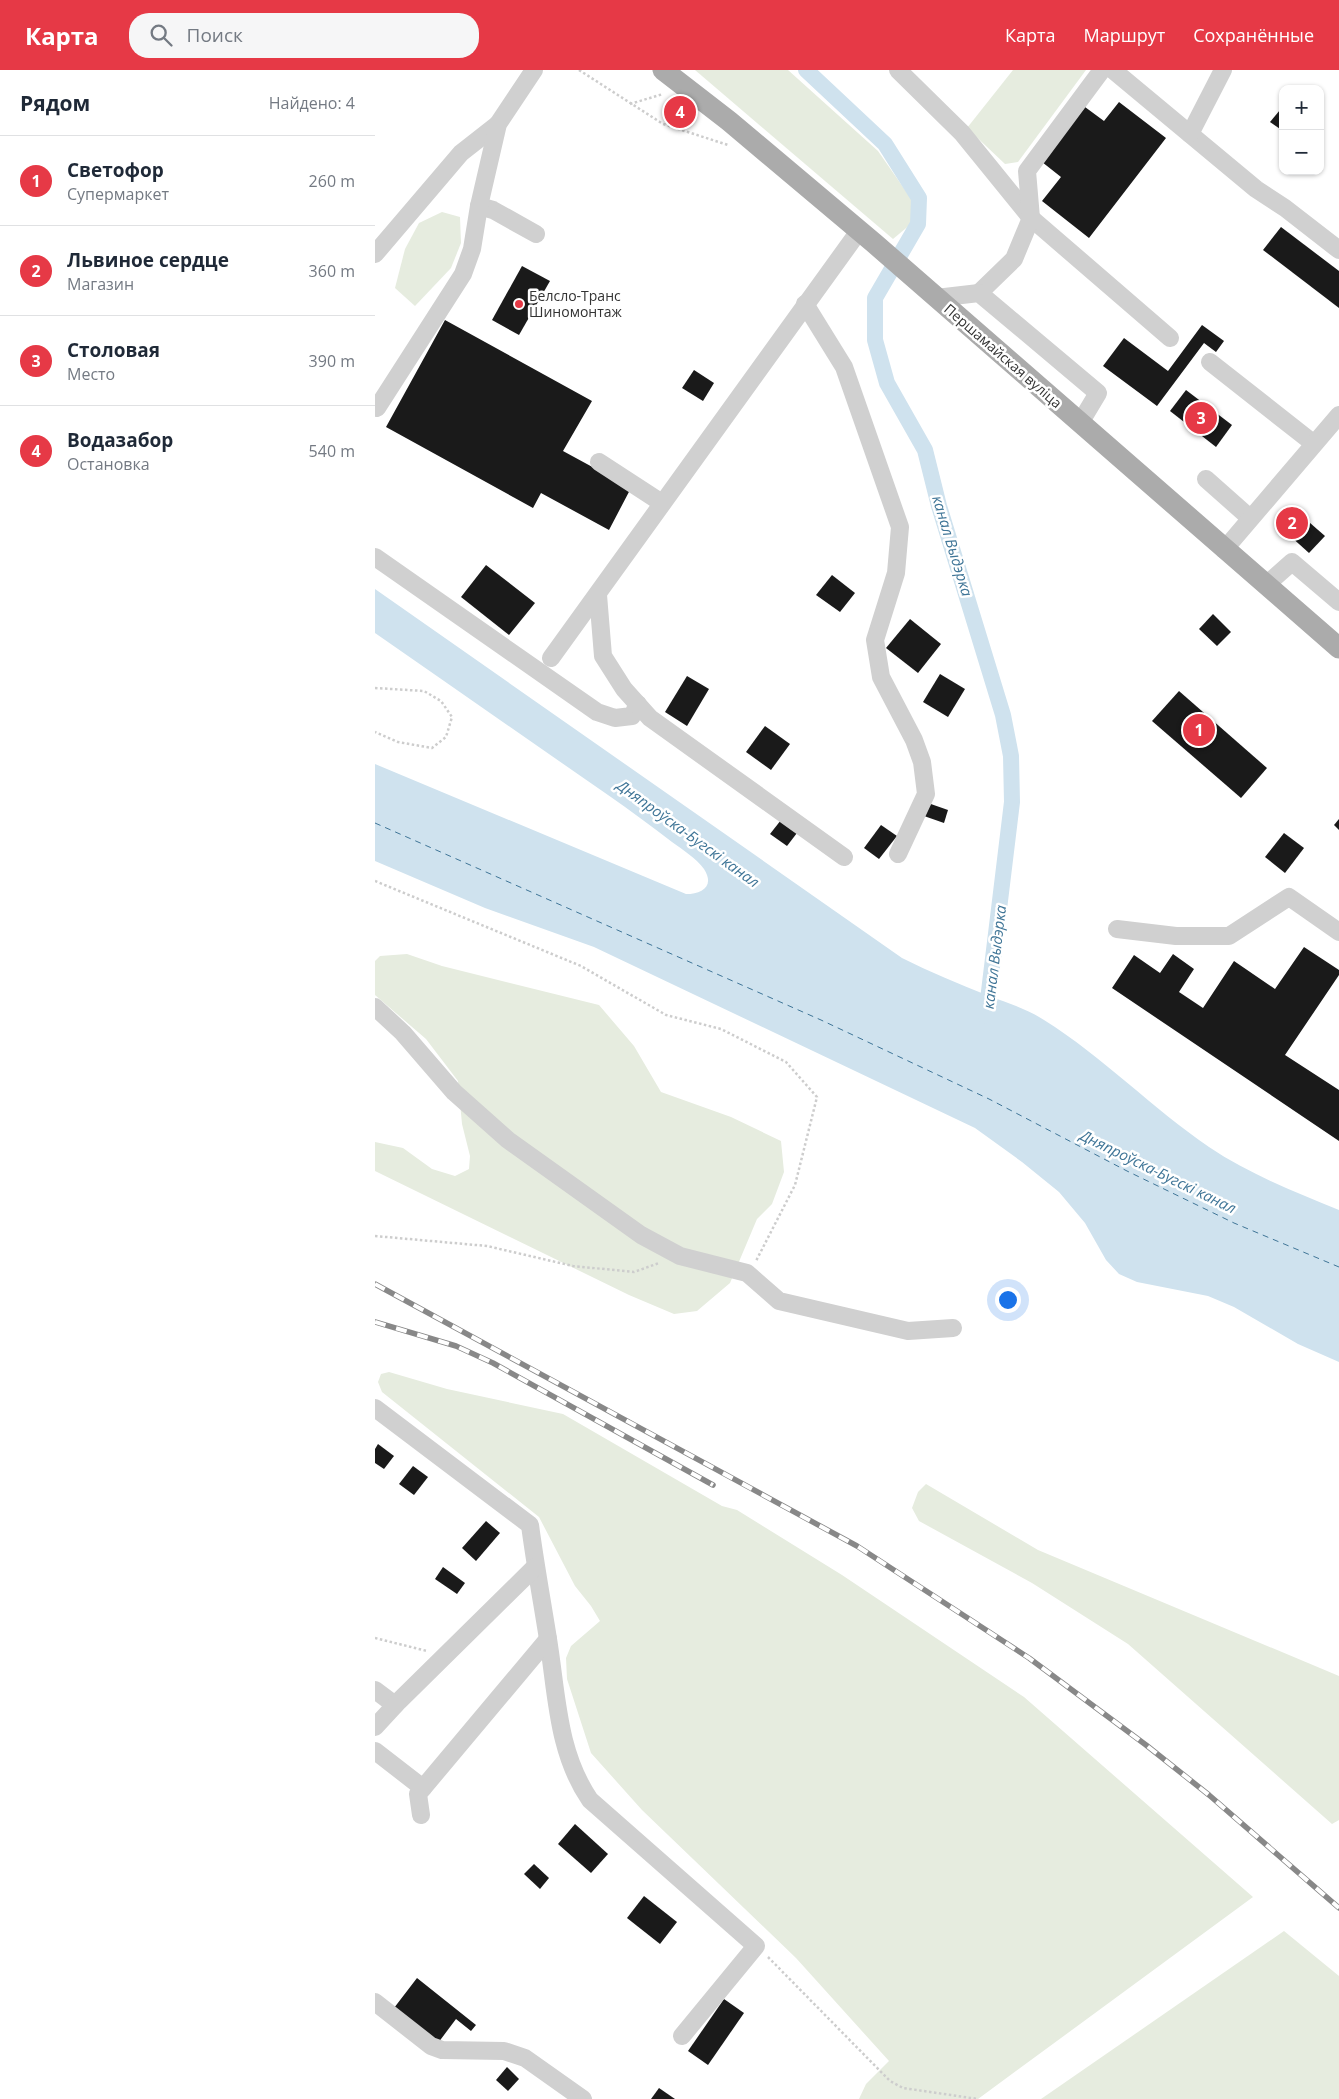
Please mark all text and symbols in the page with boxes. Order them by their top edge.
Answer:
search box [129,13,479,58]
text: Карта [25,19,99,52]
icon: search [147,21,175,49]
text: Поиск [187,22,243,48]
text: Карта [1005,23,1055,47]
text: Маршрут [1083,23,1165,47]
text: Сохранённые [1193,23,1314,47]
map controls [1279,85,1324,175]
button: + [1279,85,1324,130]
text: Рядом [20,89,90,117]
text: Найдено: 4 [269,92,355,114]
pin: 4 [664,93,696,131]
button: − [1279,130,1324,175]
text: Светофор [67,157,164,183]
text: 1 [31,170,41,192]
text: 260 m [309,170,355,192]
text: Супермаркет [67,183,169,205]
text: Львиное сердце [67,247,229,273]
text: 2 [31,260,41,282]
text: 360 m [309,260,355,282]
text: Магазин [67,273,134,295]
place label: Белсло-Транс Шиномонтаж [529,286,623,321]
marker: Белсло-Транс Шиномонтаж [513,298,525,310]
street label: Першамайская вуліца [940,299,1066,412]
text: Столовая [67,337,160,363]
text: 3 [31,350,41,372]
text: 390 m [309,350,355,372]
text: Место [67,363,115,385]
pin: 3 [1185,399,1217,437]
text: Водазабор [67,427,173,453]
text: 4 [31,440,41,462]
text: 540 m [309,440,355,462]
text: Остановка [67,453,150,475]
water label: канал Выдэрка [928,493,978,599]
pin: 2 [1276,504,1308,542]
pin: 1 [1183,711,1215,749]
water label: Дняпроўска-Бугскі канал [612,774,764,892]
water label: канал Выдэрка [978,903,1010,1010]
water label: Дняпроўска-Бугскі канал [1075,1124,1240,1218]
your location [995,1287,1021,1313]

